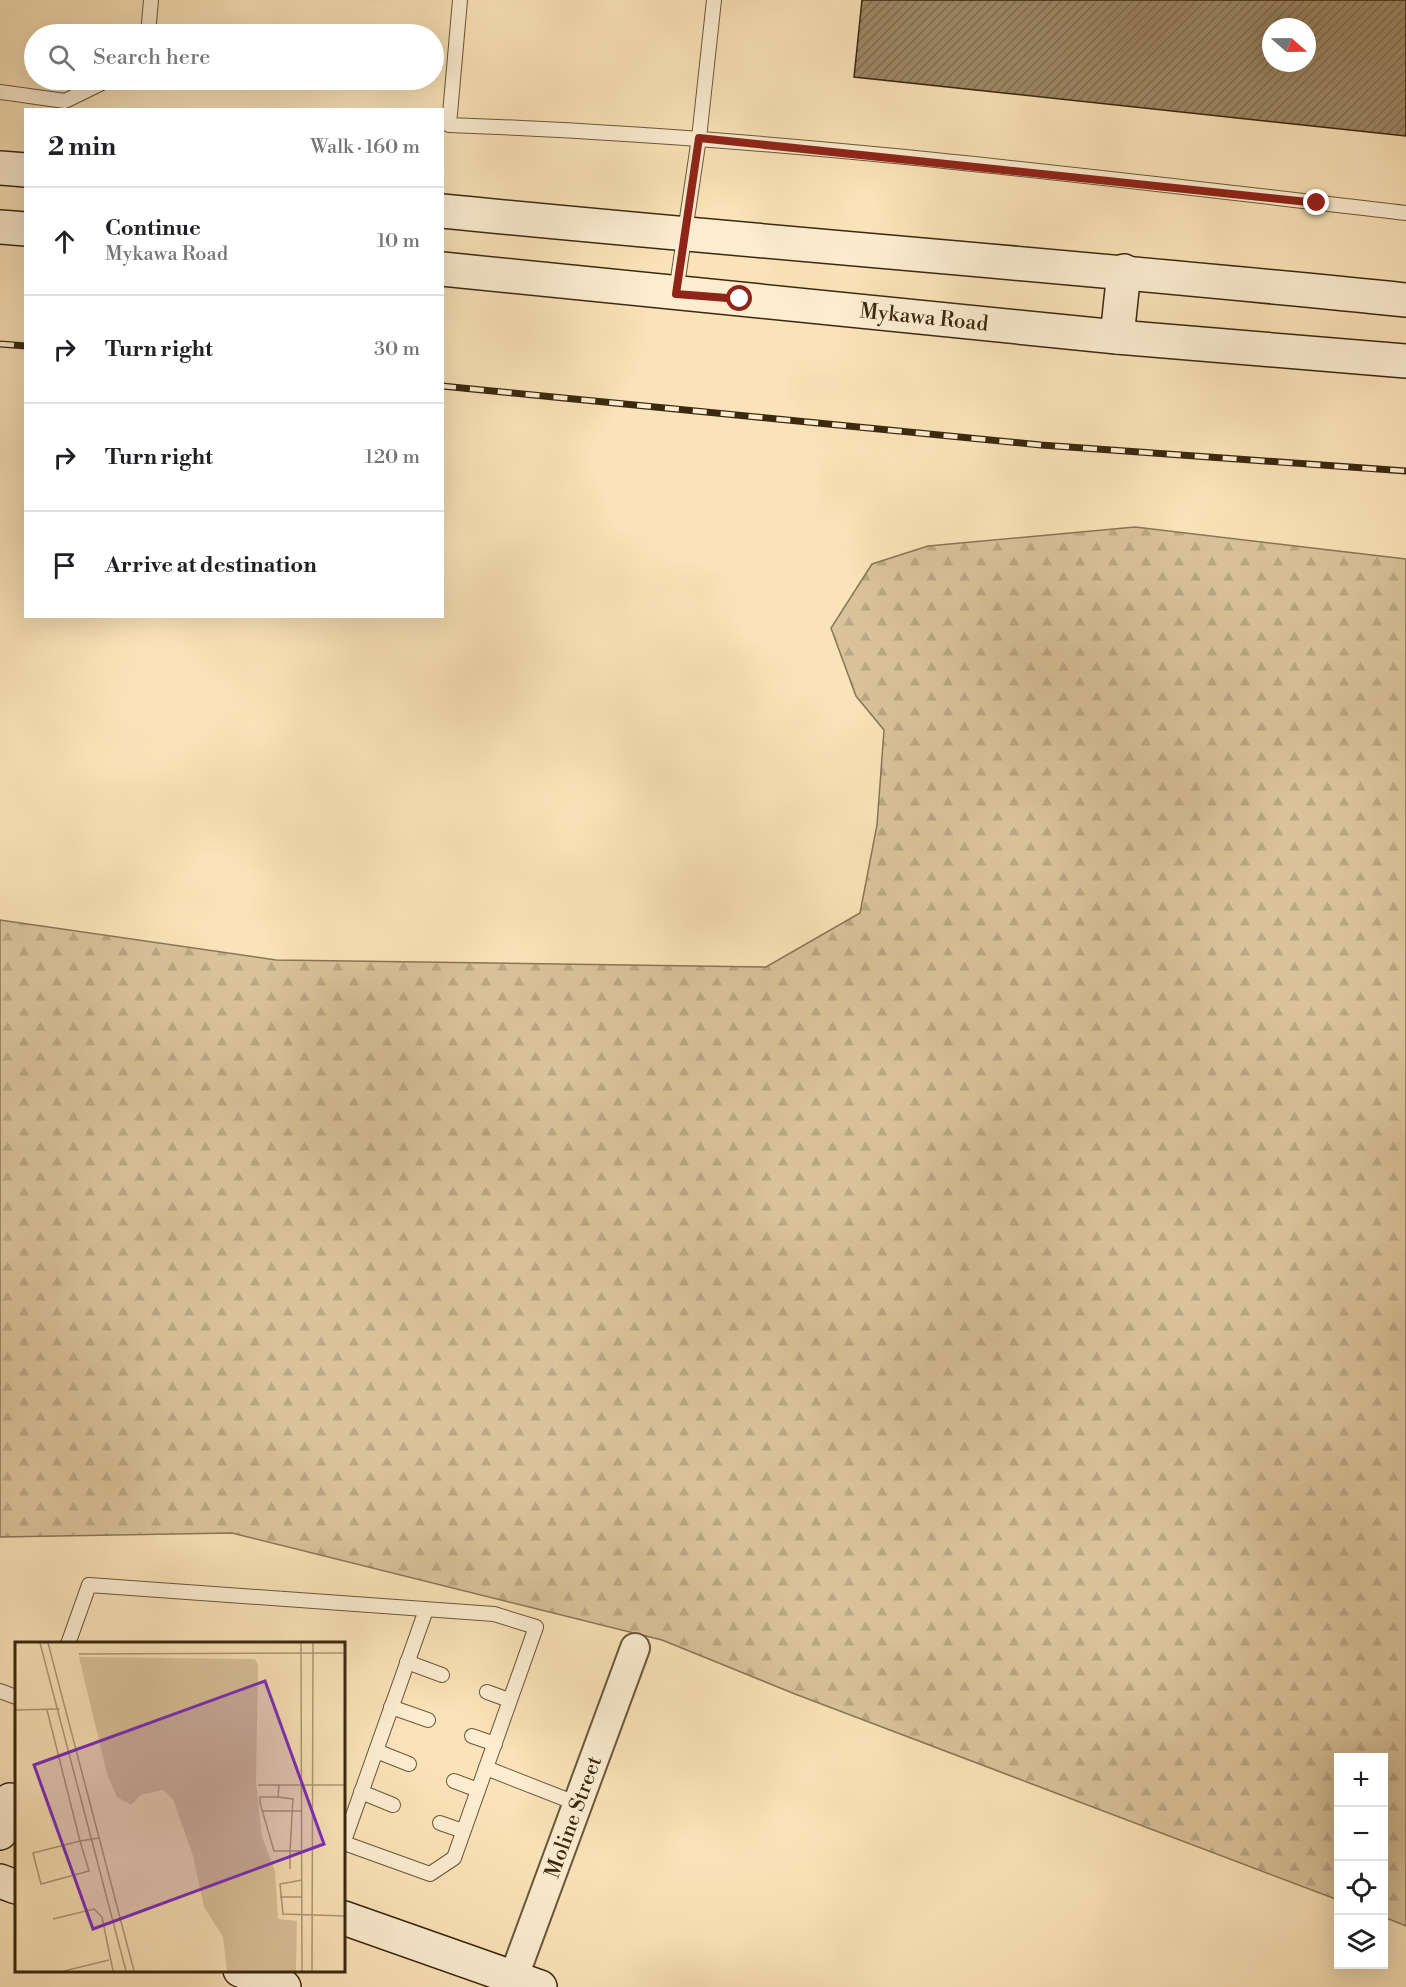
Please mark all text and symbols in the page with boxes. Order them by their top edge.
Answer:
north arrow [1262,18,1316,72]
search box [24,24,444,90]
icon: search [45,41,78,74]
text: Search here [93,44,210,71]
text: 2 min [48,131,116,163]
text: Walk · 160 m [310,135,420,160]
route end [1303,189,1329,215]
text: Continue [105,215,201,242]
icon: ahead [48,225,81,258]
text: 10 m [377,229,420,254]
text: Mykawa Road [105,242,228,267]
route start [726,285,752,311]
street label: Mykawa Road [858,298,990,338]
icon: right [48,333,81,366]
text: Turn right [105,336,213,363]
text: 30 m [374,337,420,362]
icon: right [48,441,81,474]
text: Turn right [105,444,213,471]
text: 120 m [365,445,420,470]
icon: arrive [48,549,81,582]
text: Arrive at destination [105,552,317,579]
inset map [15,1642,345,1972]
street label: Moline Street [540,1752,608,1882]
map controls [1334,1753,1388,1969]
button: + [1334,1753,1388,1807]
button: − [1334,1807,1388,1861]
button: locate [1334,1861,1388,1915]
button: layers [1334,1915,1388,1969]

